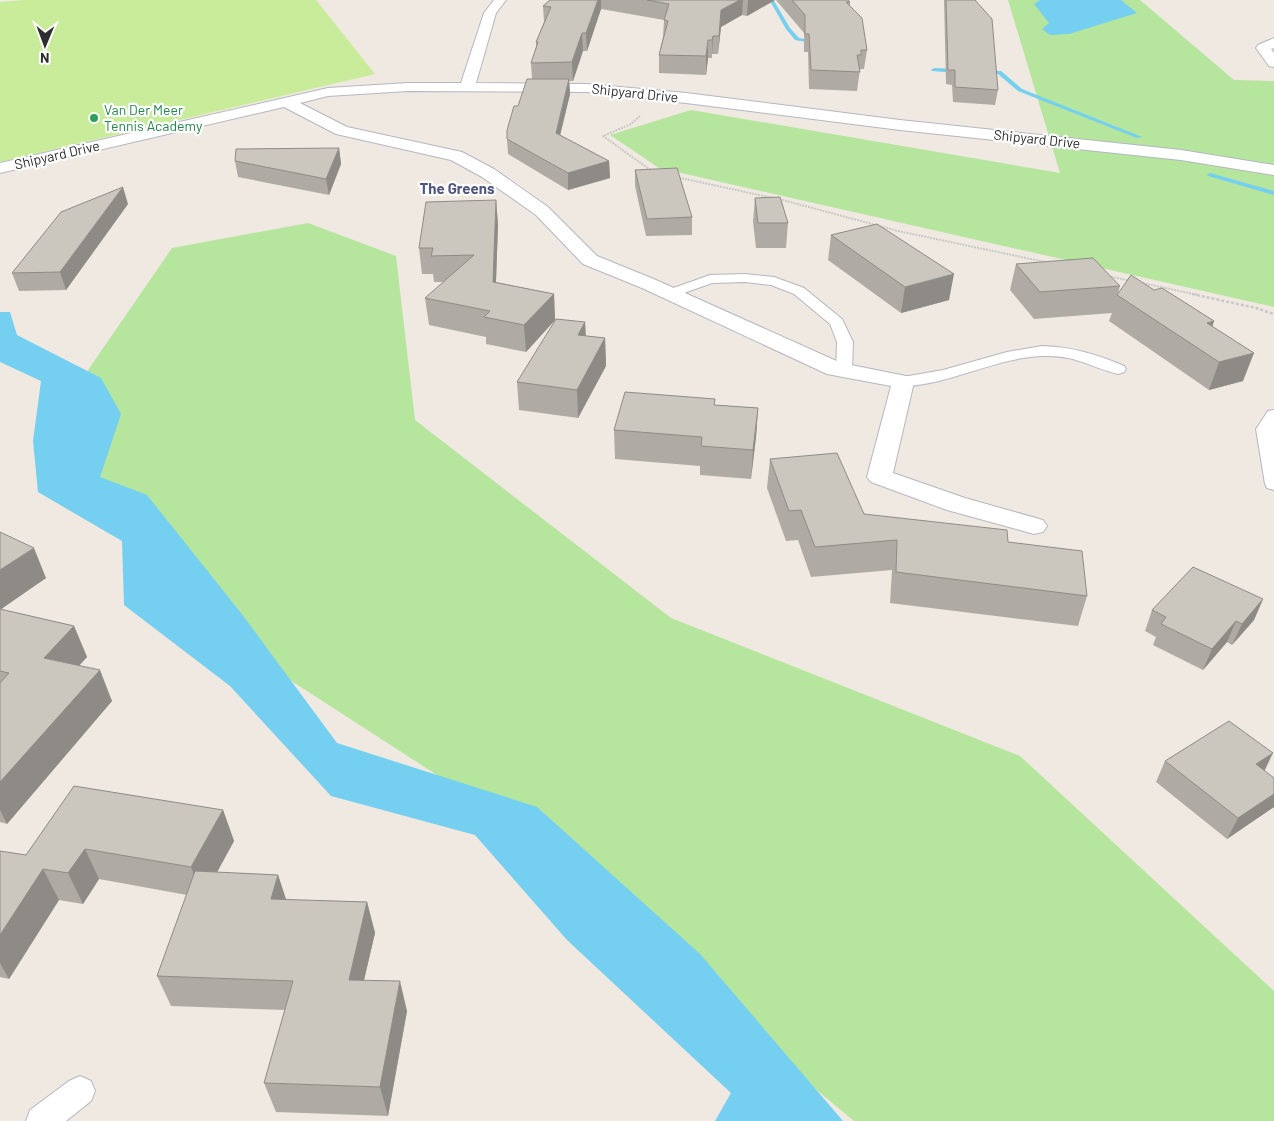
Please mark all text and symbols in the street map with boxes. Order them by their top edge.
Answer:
north arrow [20,20,70,70]
text: N [40,50,50,67]
street label: Shipyard Drive [591,80,679,106]
place label: Van Der Meer Tennis Academy [104,101,203,134]
marker: Van Der Meer Tennis Academy [88,112,100,124]
street label: Shipyard Drive [993,126,1081,152]
street label: Shipyard Drive [13,136,101,173]
district label: The Greens [420,179,495,197]

